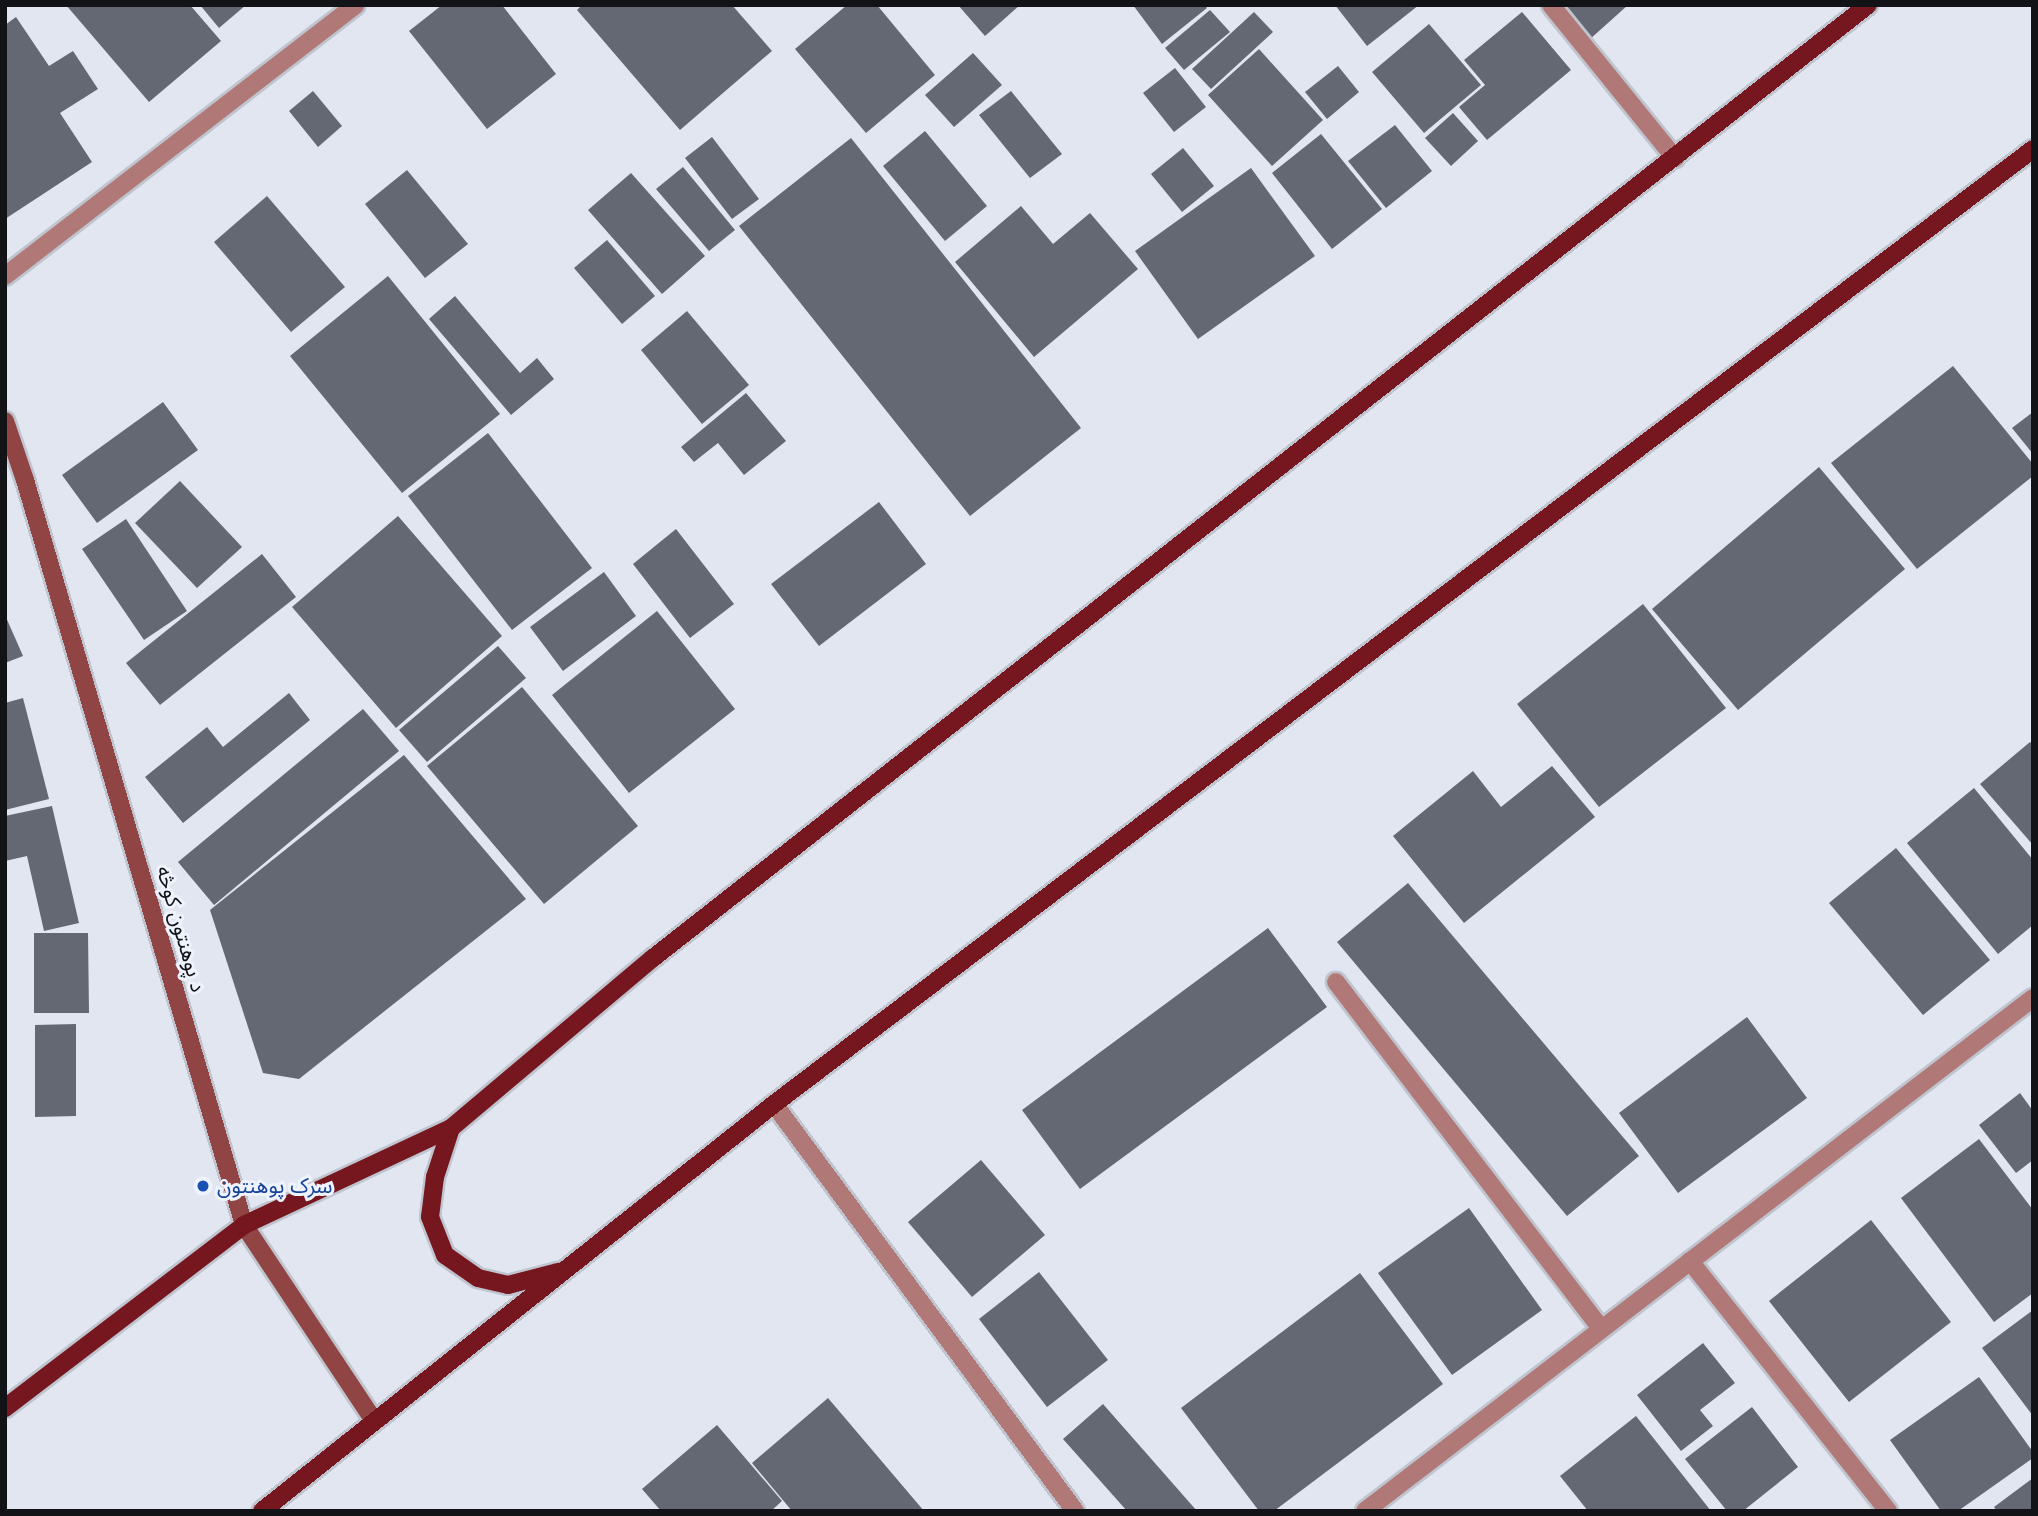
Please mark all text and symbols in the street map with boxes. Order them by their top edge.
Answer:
street label: د پوهنتون کوڅه [151,863,211,995]
place label: سرک پوهنتون [217,1173,333,1199]
marker: سرک پوهنتون [195,1178,211,1194]

